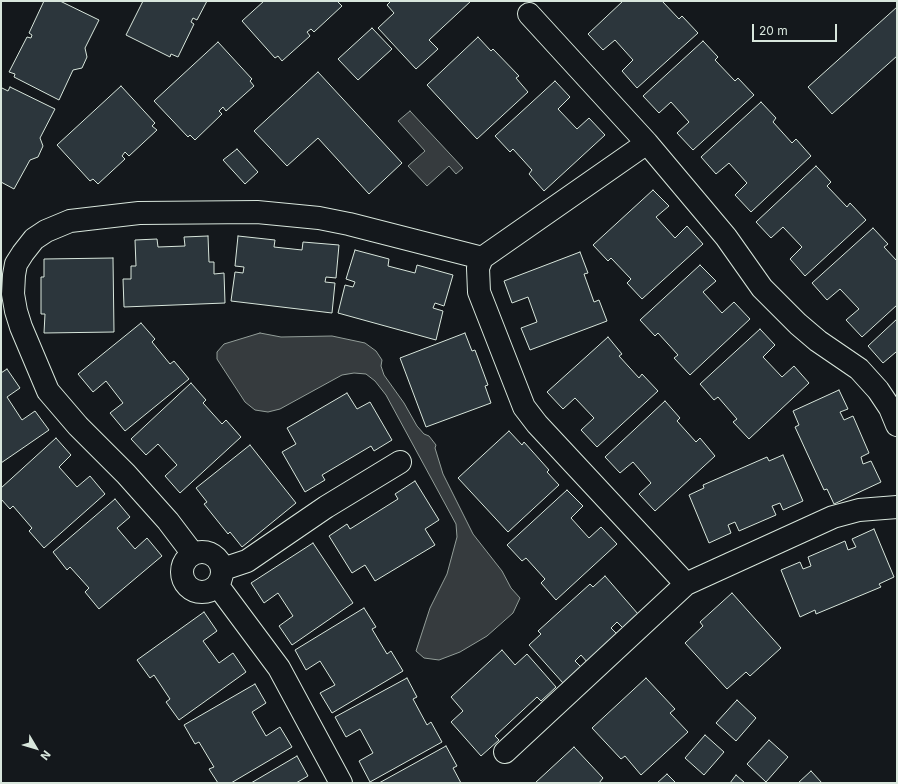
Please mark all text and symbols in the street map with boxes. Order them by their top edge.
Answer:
scale bar [754,16,839,42]
text: 20 m [759,23,788,38]
north arrow [16,728,56,768]
text: N [37,748,54,763]

